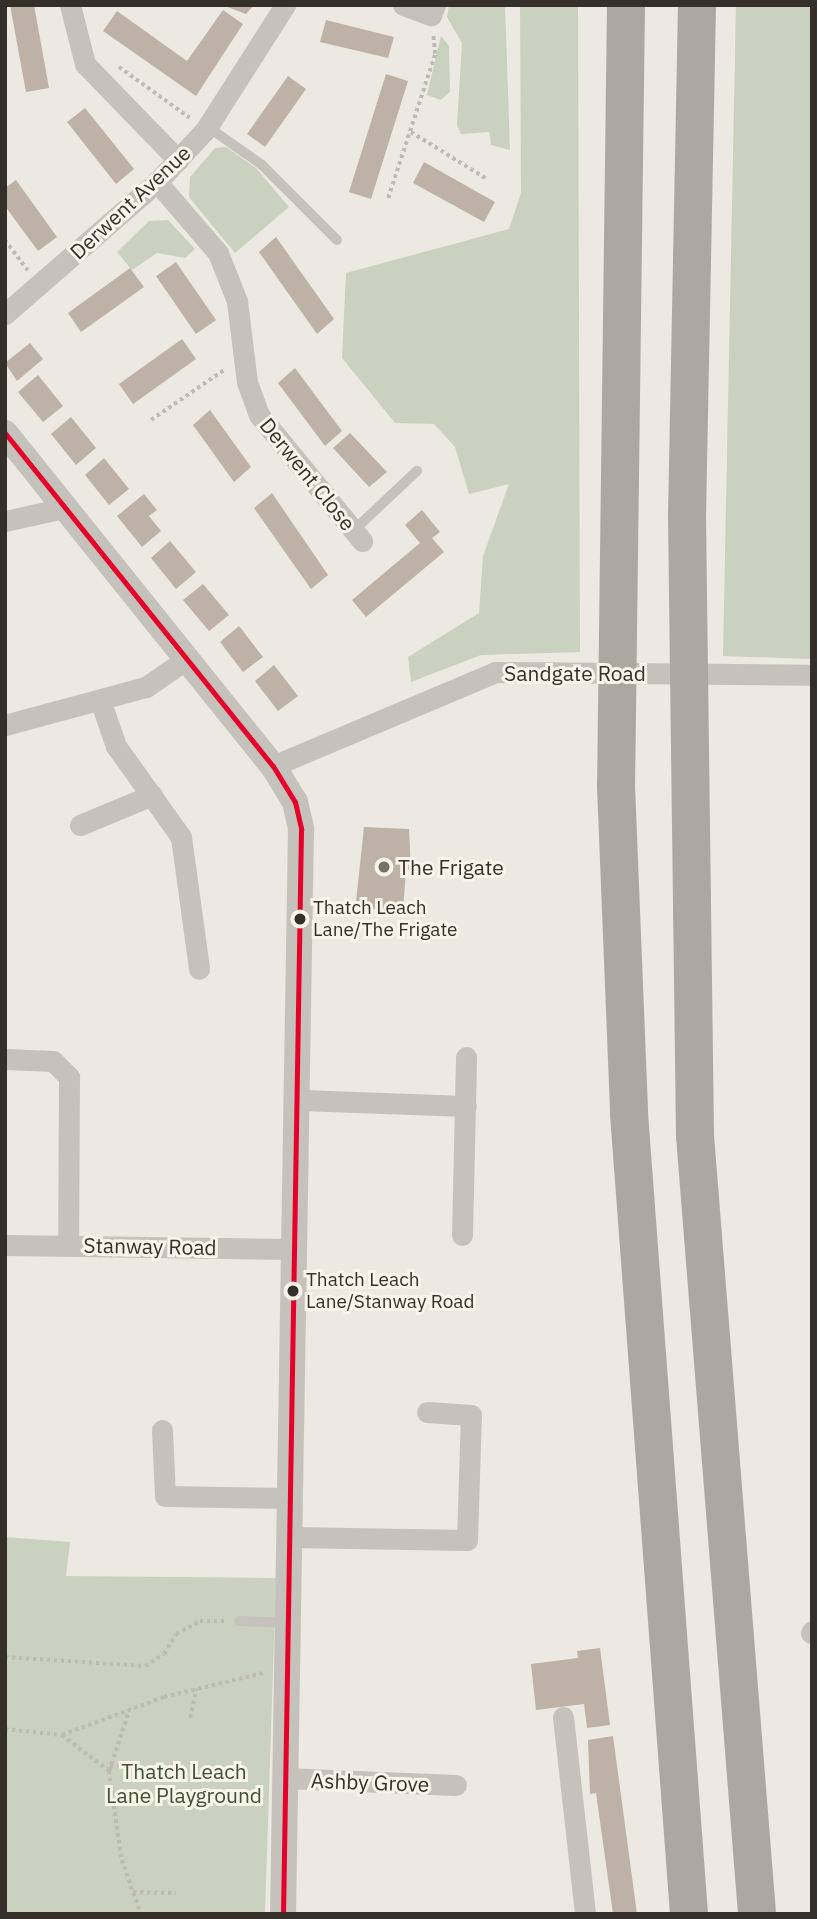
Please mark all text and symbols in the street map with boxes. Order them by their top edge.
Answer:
street label: Derwent Avenue [65,140,195,264]
street label: Derwent Close [255,413,361,535]
street label: Sandgate Road [504,660,646,686]
place label: The Frigate [398,854,504,880]
marker: The Frigate [376,859,392,875]
place label: Thatch Leach Lane/The Frigate [313,897,457,941]
marker: Thatch Leach Lane/The Frigate [293,912,307,926]
street label: Stanway Road [83,1232,217,1260]
place label: Thatch Leach Lane/Stanway Road [306,1269,475,1313]
marker: Thatch Leach Lane/Stanway Road [286,1284,300,1298]
park label: Thatch Leach Lane Playground [106,1758,262,1808]
street label: Ashby Grove [310,1767,430,1797]

